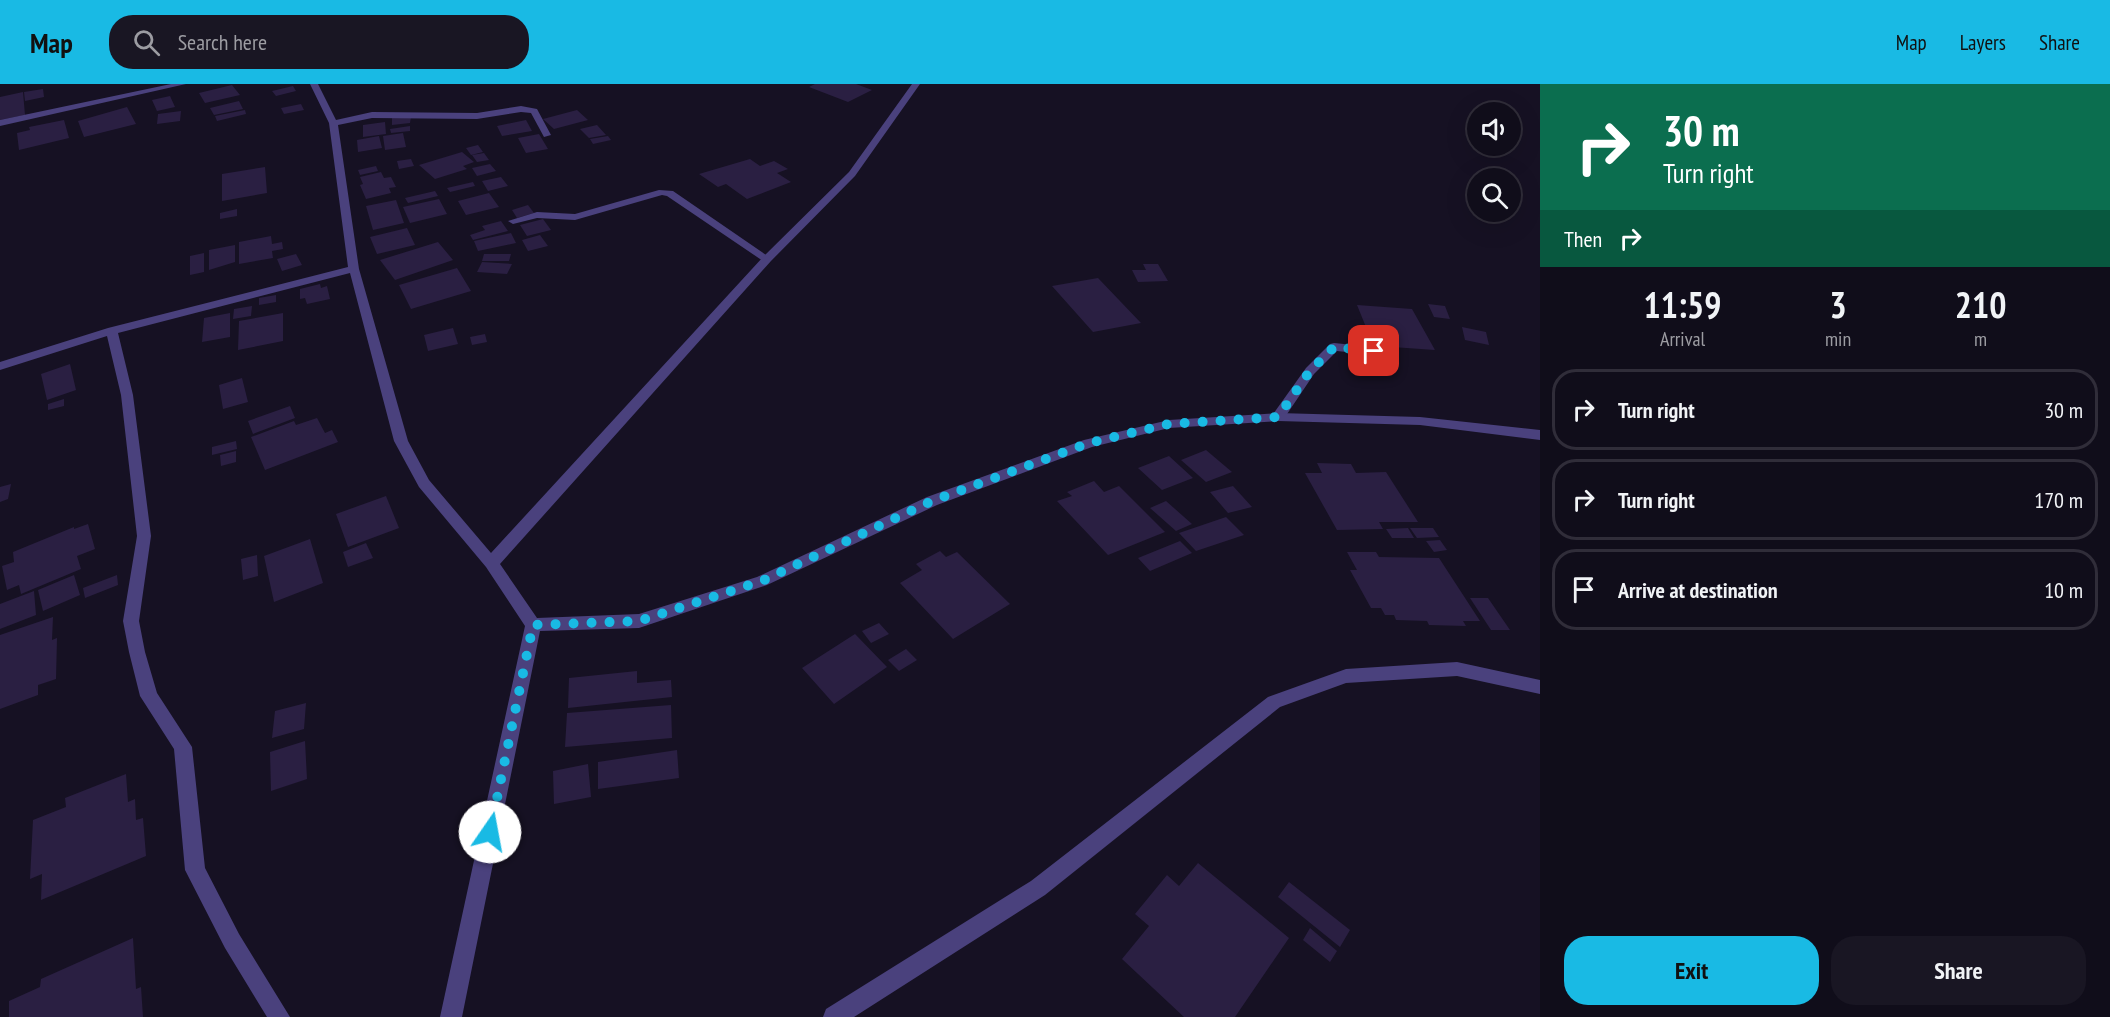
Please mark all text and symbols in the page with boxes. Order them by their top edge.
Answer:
search box [109,15,529,69]
text: Map [30,24,73,61]
icon: search [130,26,163,59]
text: Search here [178,28,267,56]
text: Map [1896,29,1927,56]
text: Layers [1960,29,2006,56]
text: Share [2039,29,2080,56]
map controls [1467,102,1521,222]
button: sound [1467,102,1521,156]
text: 30 m [1663,103,1740,158]
icon: right [1564,108,1642,186]
text: Turn right [1663,156,1754,190]
button: search [1467,168,1521,222]
icon: right [1614,222,1647,255]
text: Then [1564,225,1602,253]
text: 11:59 [1644,281,1721,328]
text: 3 [1829,281,1847,328]
text: 210 [1955,281,2006,328]
pin [1348,325,1399,376]
text: Arrival [1660,326,1705,352]
text: min [1825,326,1851,352]
text: m [1974,326,1987,352]
icon: arrive [1357,334,1390,367]
icon: right [1567,393,1600,426]
text: Turn right [1618,396,1695,424]
text: 30 m [2044,396,2083,424]
icon: right [1567,483,1600,516]
text: Turn right [1618,486,1695,514]
text: 170 m [2034,486,2083,514]
icon: arrive [1567,573,1600,606]
text: Arrive at destination [1618,576,1778,604]
text: 10 m [2044,576,2083,604]
position arrow [458,800,522,864]
button: Exit [1564,936,1819,1005]
button: Share [1831,936,2086,1005]

